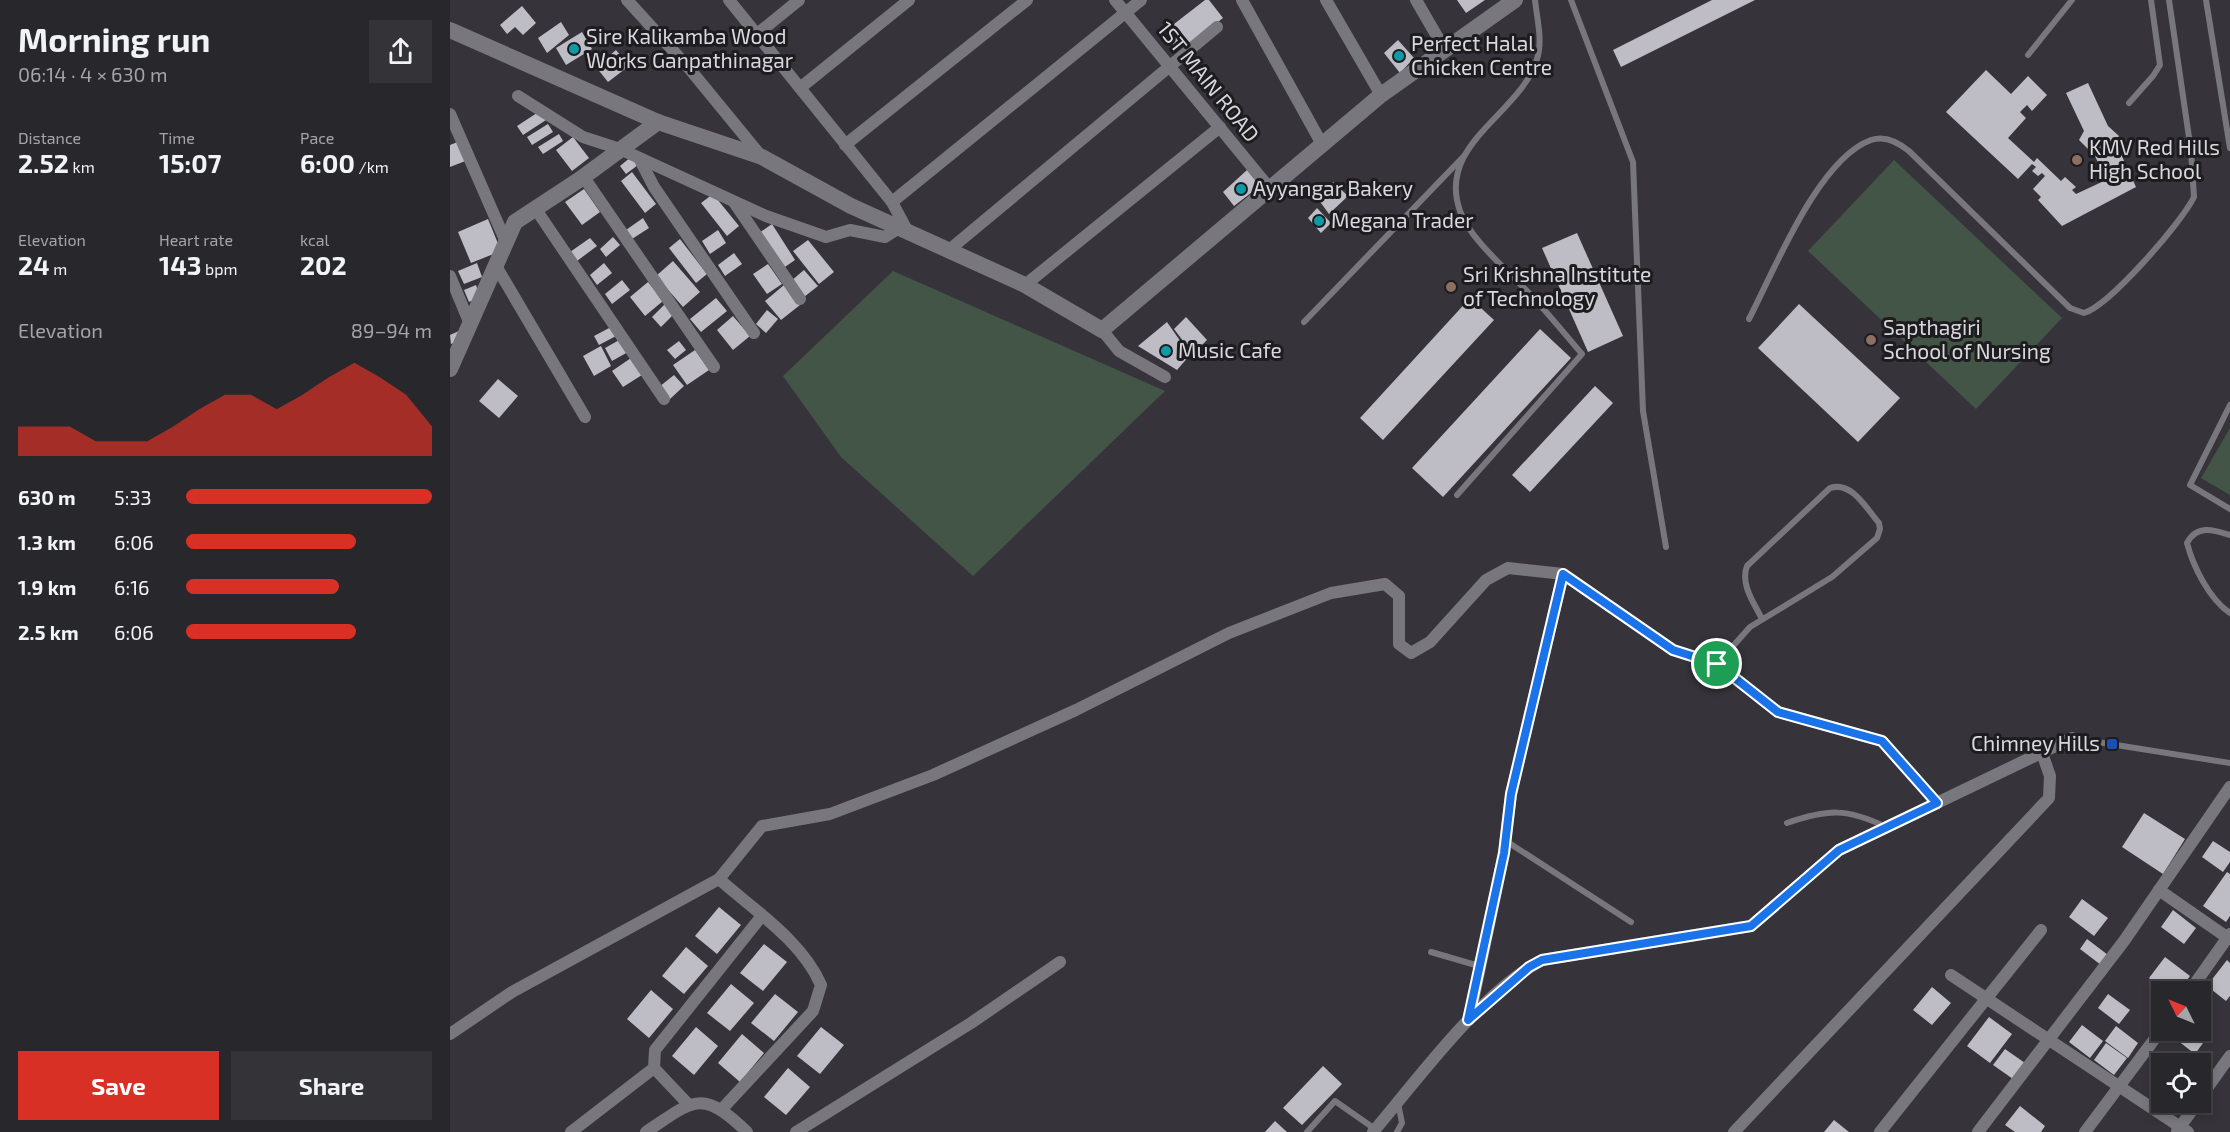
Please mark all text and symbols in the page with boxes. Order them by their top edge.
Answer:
street label: 1ST MAIN ROAD [1153,16,1265,146]
text: Morning run [18,19,210,59]
button: share [369,20,432,83]
place label: Sire Kalikamba Wood Works Ganpathinagar [586,23,794,72]
place label: Perfect Halal Chicken Centre [1411,30,1552,79]
marker: Sire Kalikamba Wood Works Ganpathinagar [567,42,581,56]
marker: Perfect Halal Chicken Centre [1392,49,1406,63]
text: 06:14 · 4 × 630 m [18,62,168,86]
text: Distance [18,128,81,147]
text: Time [159,128,195,147]
text: Pace [300,128,334,147]
place label: KMV Red Hills High School [2089,134,2220,183]
text: 2.52 [18,147,69,178]
text: 15:07 [159,147,221,178]
text: 6:00 [300,147,355,178]
marker: KMV Red Hills High School [2070,153,2084,167]
text: km [69,157,95,176]
text: /km [355,157,389,176]
place label: Ayyangar Bakery [1253,175,1413,200]
marker: Ayyangar Bakery [1234,182,1248,196]
place label: Megana Trader [1331,207,1474,232]
marker: Megana Trader [1312,214,1326,228]
text: Elevation [18,230,86,249]
text: Heart rate [159,230,233,249]
text: kcal [300,230,329,249]
text: 24 [18,249,50,280]
text: 143 [159,249,202,280]
text: 202 [300,249,347,280]
text: m [50,259,67,278]
text: bpm [202,259,238,278]
place label: Sri Krishna Institute of Technology [1463,261,1651,310]
marker: Sri Krishna Institute of Technology [1444,280,1458,294]
place label: Sapthagiri School of Nursing [1883,314,2051,363]
text: Elevation [18,318,103,342]
text: 89–94 m [351,318,432,342]
marker: Sapthagiri School of Nursing [1864,333,1878,347]
place label: Music Cafe [1178,337,1282,362]
marker: Music Cafe [1159,344,1173,358]
text: 630 m [18,485,76,509]
text: 5:33 [114,485,152,509]
text: 1.3 km [18,530,76,554]
text: 6:06 [114,530,154,554]
text: 1.9 km [18,575,76,599]
text: 6:16 [114,575,150,599]
text: 2.5 km [18,620,79,644]
text: 6:06 [114,620,154,644]
pin [1691,638,1742,689]
icon: arrive [1700,647,1733,680]
place label: Chimney Hills [1971,730,2100,755]
marker: Chimney Hills [2105,737,2119,751]
north arrow [2151,981,2211,1041]
map controls [2151,981,2211,1113]
button: Save [18,1051,219,1120]
button: Share [231,1051,432,1120]
button: locate [2151,1053,2211,1113]

